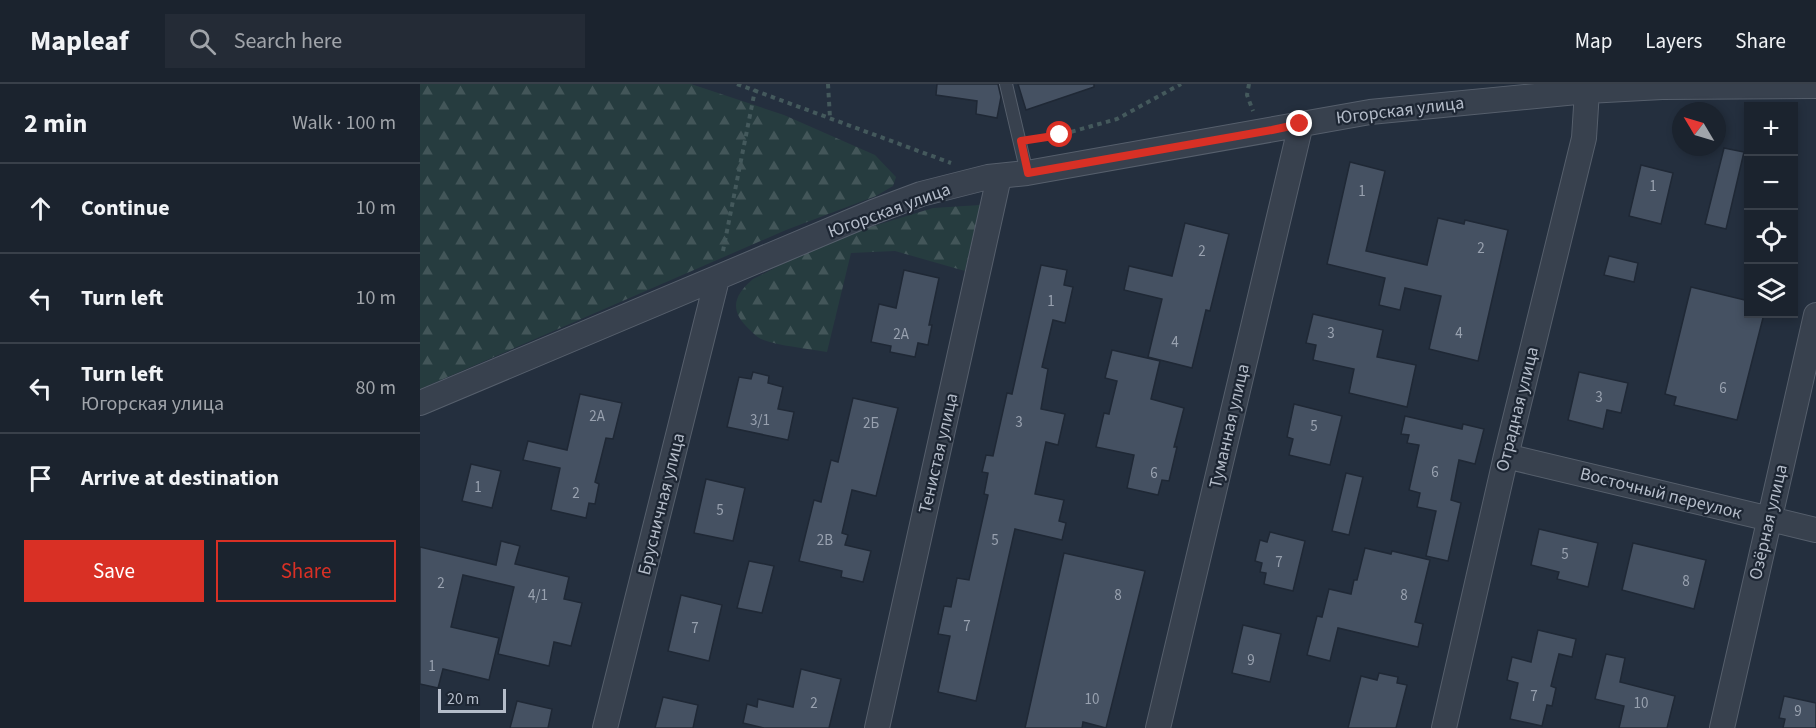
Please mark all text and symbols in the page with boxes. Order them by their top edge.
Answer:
search box [165,14,585,68]
text: Mapleaf [30,21,129,61]
icon: search [186,25,219,58]
text: Search here [234,25,342,57]
text: Map [1575,26,1612,56]
text: Layers [1645,26,1702,56]
text: Share [1735,26,1786,56]
street label: Югорская улица [1335,90,1466,131]
north arrow [1672,102,1726,156]
map controls [1744,102,1798,318]
button: + [1744,102,1798,156]
text: 2 min [24,105,87,142]
text: Walk · 100 m [292,109,396,137]
route end [1286,110,1312,136]
route start [1046,121,1072,147]
button: − [1744,156,1798,210]
house number: 1 [1649,176,1657,197]
street label: Югорская улица [824,177,954,244]
house number: 1 [1358,181,1366,202]
icon: ahead [24,192,57,225]
text: Continue [81,192,170,224]
text: 10 m [356,194,396,222]
button: locate [1744,210,1798,264]
house number: 2 [1477,238,1485,259]
house number: 2 [1198,241,1206,262]
button: layers [1744,264,1798,318]
icon: left [24,282,57,315]
text: Turn left [81,282,163,314]
text: 10 m [356,284,396,312]
house number: 1 [1047,291,1055,312]
house number: 3 [1327,323,1335,344]
house number: 4 [1455,323,1463,344]
house number: 2А [893,324,910,345]
house number: 4 [1171,332,1179,353]
street label: Отрадная улица [1490,344,1545,474]
text: Turn left [81,358,163,390]
street label: Туманная улица [1203,361,1256,491]
icon: left [24,372,57,405]
text: 80 m [356,374,396,402]
house number: 6 [1719,378,1727,399]
house number: 3 [1595,387,1603,408]
text: Югорская улица [81,390,224,418]
street label: Тенистая улица [913,391,964,516]
house number: 2А [589,406,606,427]
house number: 3/1 [750,410,770,431]
house number: 3 [1015,412,1023,433]
house number: 2Б [863,413,879,434]
house number: 5 [1310,416,1318,437]
street label: Брусничная улица [632,430,691,578]
street label: Восточный переулок [1577,461,1744,526]
icon: arrive [24,462,57,495]
text: Arrive at destination [81,462,279,494]
house number: 6 [1431,462,1439,483]
street label: Озёрная улица [1743,462,1794,582]
house number: 6 [1150,463,1158,484]
house number: 1 [474,477,482,498]
house number: 2 [572,483,580,504]
house number: 5 [716,500,724,521]
house number: 2В [817,530,833,551]
house number: 5 [991,530,999,551]
button: Save [24,540,204,602]
button: Share [216,540,396,602]
house number: 5 [1561,544,1569,565]
house number: 7 [1275,552,1283,573]
house number: 8 [1682,571,1690,592]
house number: 2 [437,573,445,594]
house number: 4/1 [528,585,548,606]
house number: 8 [1114,585,1122,606]
house number: 8 [1400,585,1408,606]
house number: 7 [963,616,971,637]
house number: 7 [691,618,699,639]
house number: 9 [1247,650,1255,671]
house number: 1 [428,656,436,677]
scale bar [438,686,506,714]
house number: 7 [1530,686,1538,707]
text: 20 m [447,688,479,710]
house number: 10 [1085,689,1099,710]
house number: 2 [810,693,818,714]
house number: 10 [1634,693,1648,714]
house number: 9 [1794,701,1802,722]

